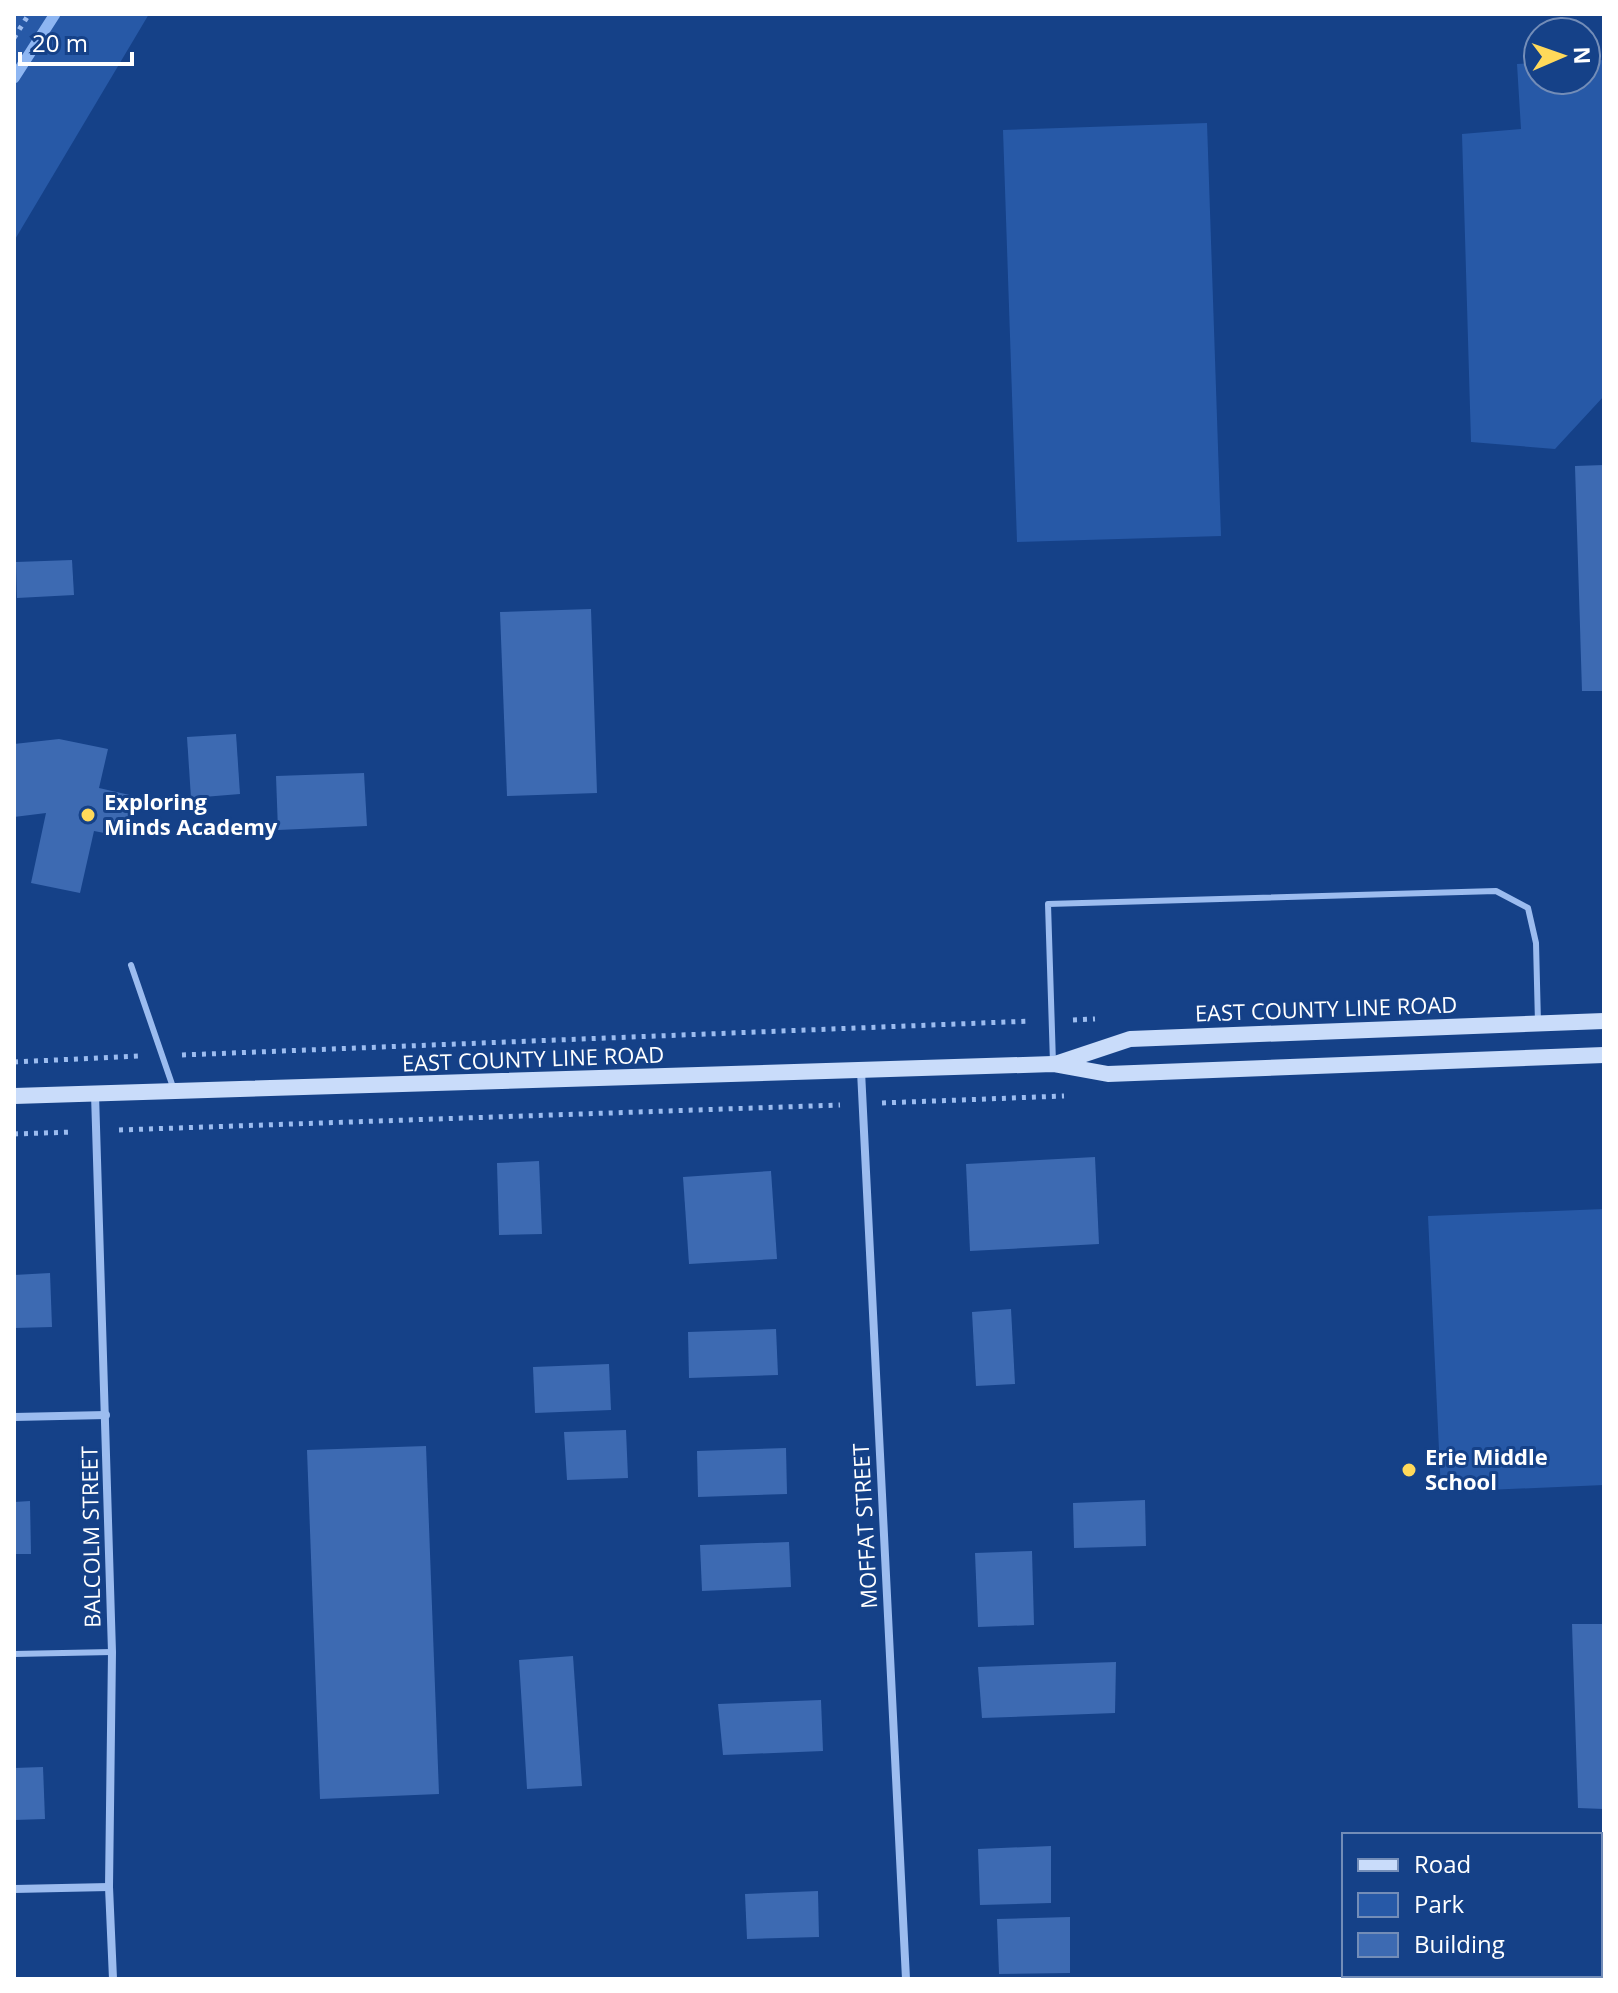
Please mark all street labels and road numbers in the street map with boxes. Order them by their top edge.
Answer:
street label: EAST COUNTY LINE ROAD [1194,988,1458,1028]
street label: EAST COUNTY LINE ROAD [401,1038,665,1078]
street label: MOFFAT STREET [845,1443,883,1610]
street label: BALCOLM STREET [73,1446,107,1628]

